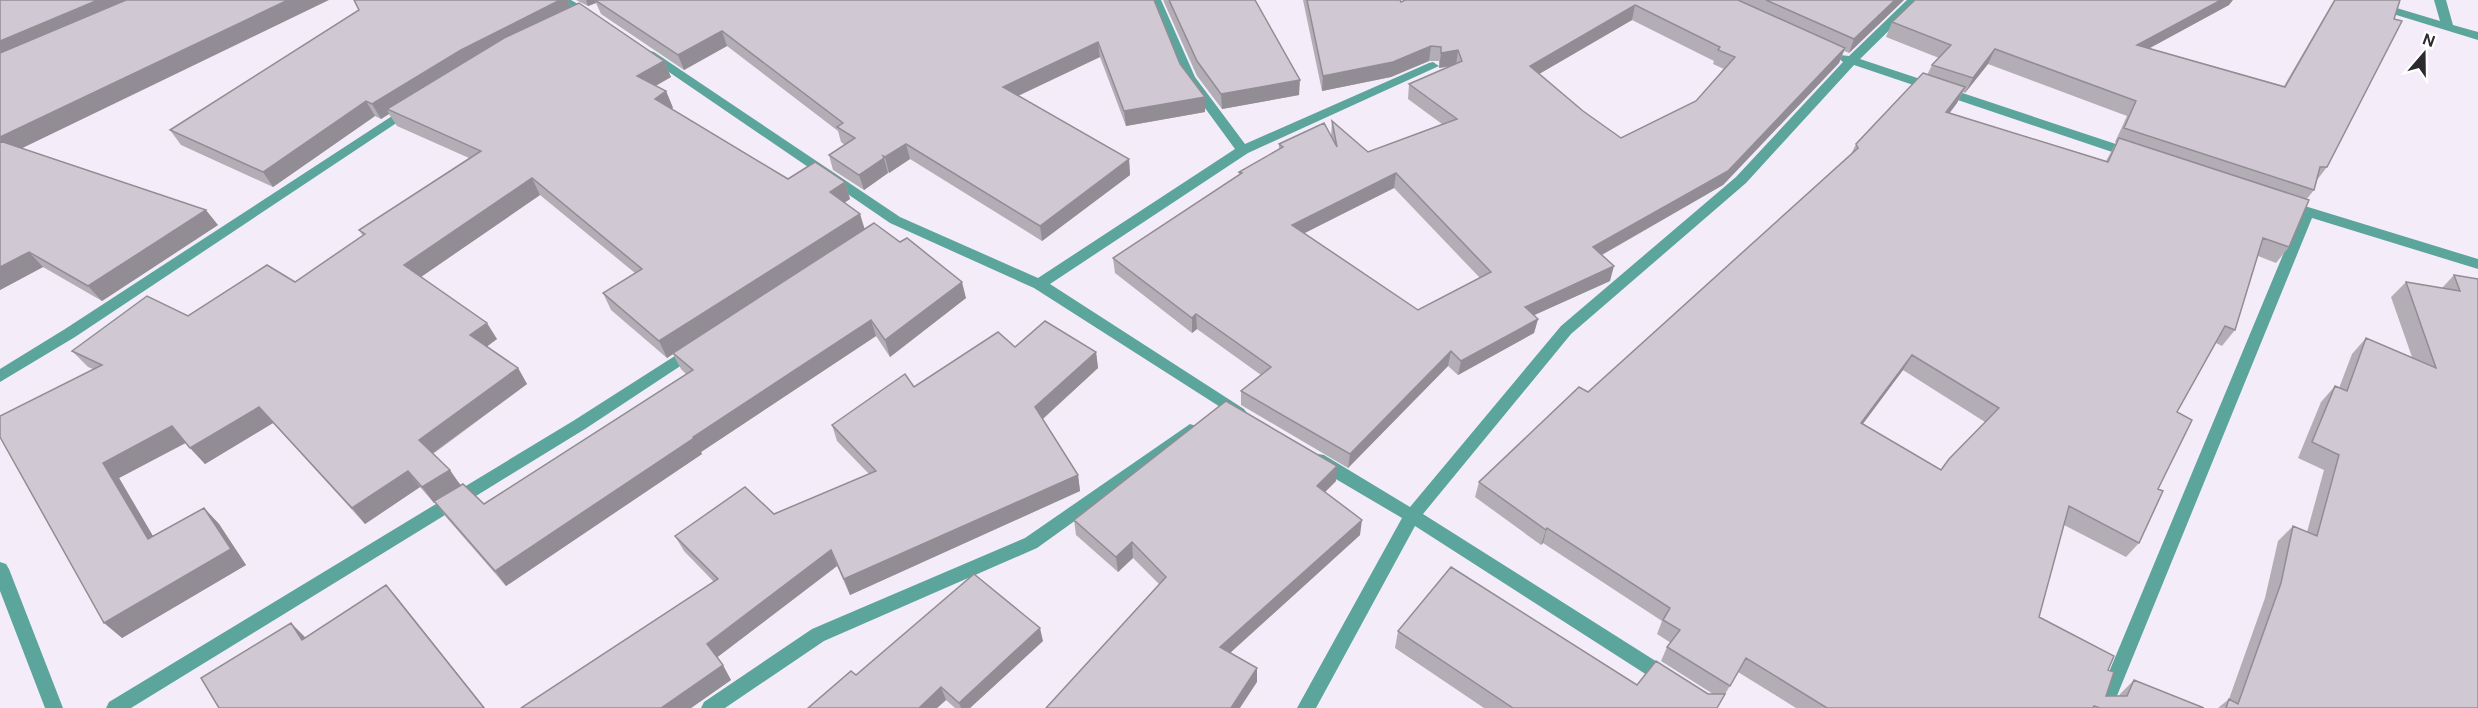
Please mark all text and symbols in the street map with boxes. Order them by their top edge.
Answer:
north arrow [2394,24,2454,84]
text: N [2420,29,2438,52]

